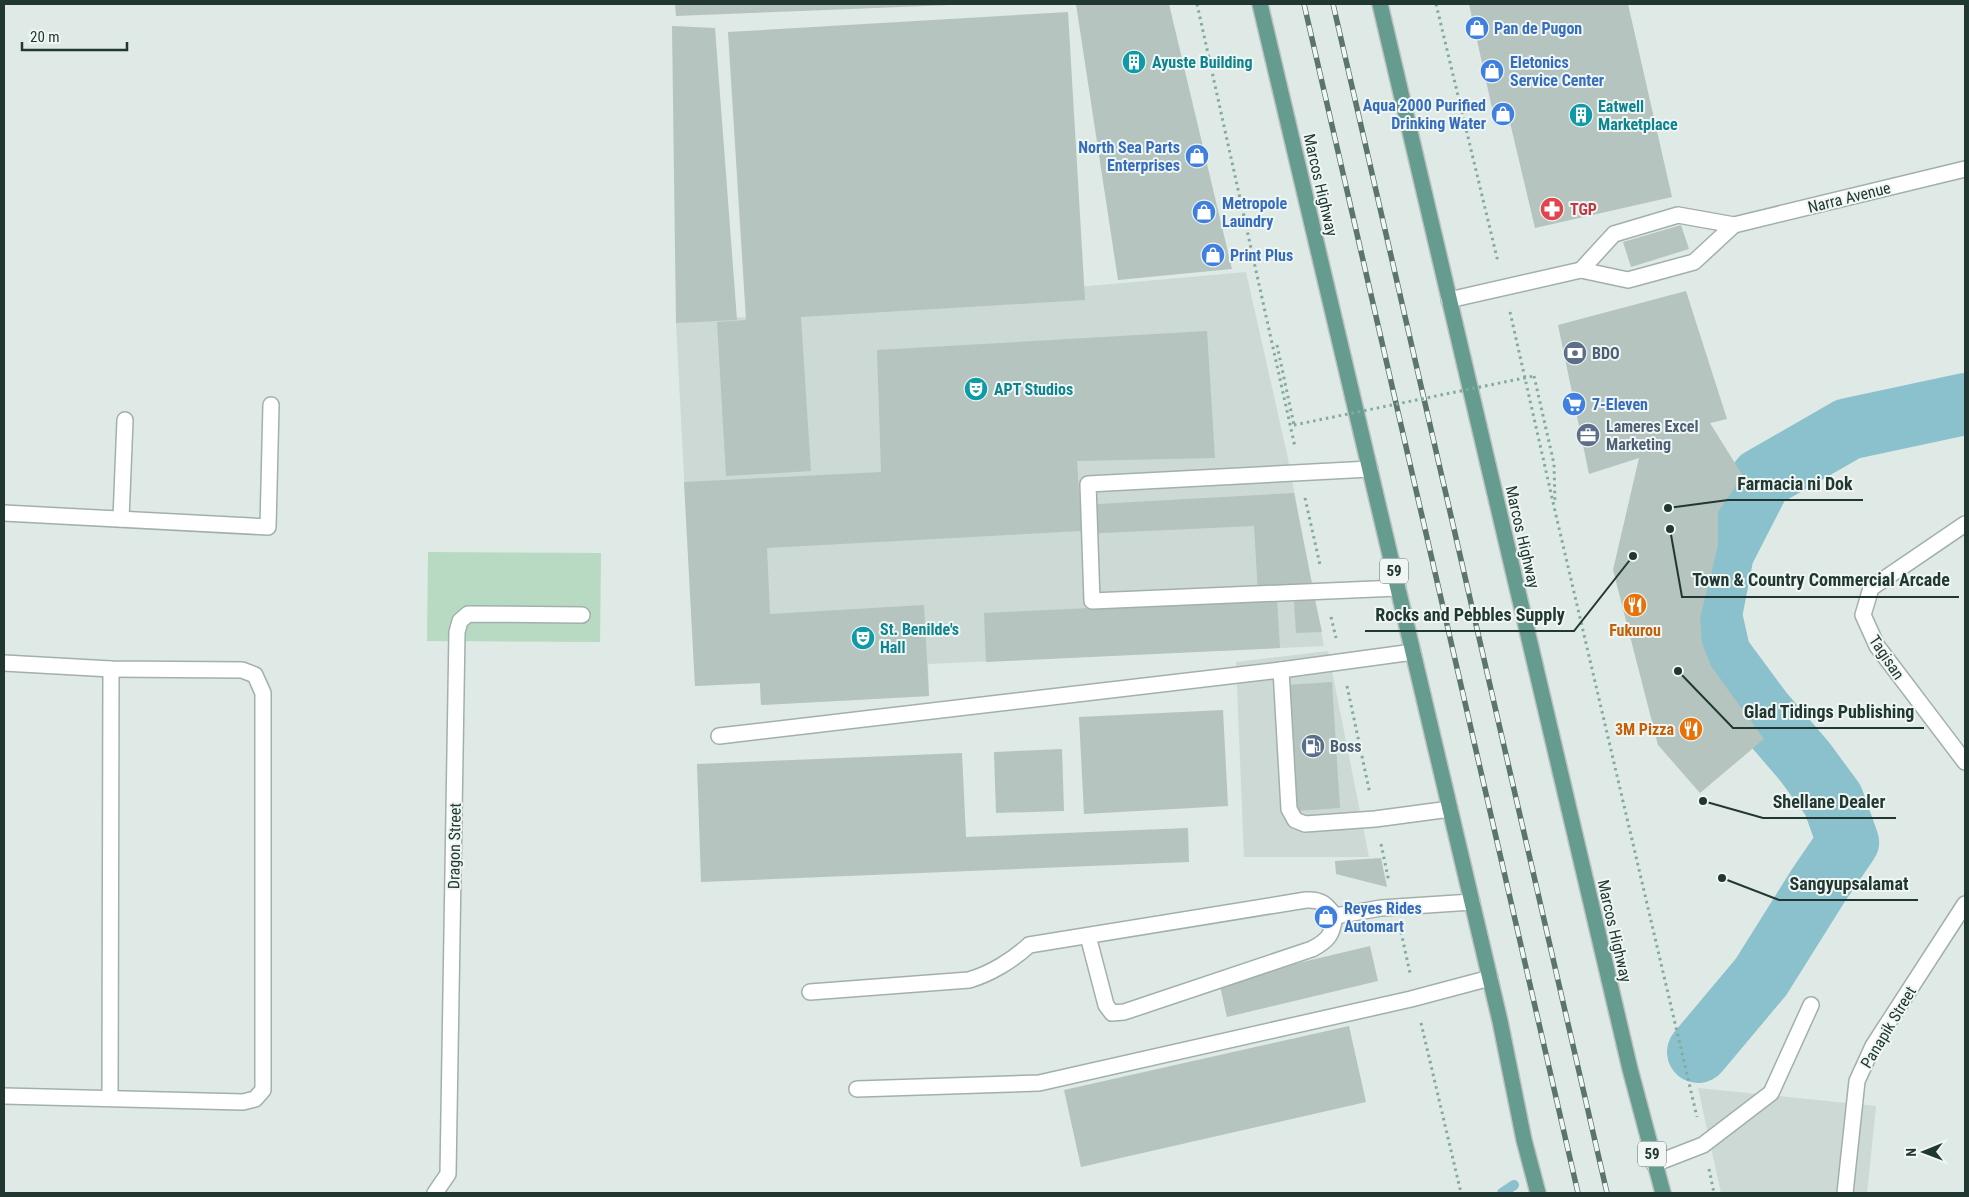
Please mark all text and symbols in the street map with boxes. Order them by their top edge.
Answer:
shop icon: Pan de Pugon [1464,15,1490,41]
place label: Pan de Pugon [1494,19,1582,38]
scale bar [22,20,128,52]
text: 20 m [30,28,60,46]
building icon: Ayuste Building [1121,49,1147,75]
place label: Ayuste Building [1152,53,1252,72]
place label: Eletonics Service Center [1510,53,1604,90]
shop icon: Eletonics Service Center [1479,58,1505,84]
place label: Aqua 2000 Purified Drinking Water [1363,96,1486,133]
place label: Eatwell Marketplace [1598,97,1678,134]
shop icon: Aqua 2000 Purified Drinking Water [1490,101,1516,127]
building icon: Eatwell Marketplace [1568,102,1594,128]
street label: Marcos Highway [1299,132,1342,239]
place label: North Sea Parts Enterprises [1078,138,1180,175]
shop icon: North Sea Parts Enterprises [1184,143,1210,169]
street label: Narra Avenue [1806,178,1892,217]
place label: Metropole Laundry [1222,194,1288,231]
pharmacy icon: TGP [1539,196,1565,222]
shop icon: Metropole Laundry [1191,199,1217,225]
place label: TGP [1570,200,1597,219]
shop icon: Print Plus [1200,242,1226,268]
place label: Print Plus [1230,246,1293,265]
bank icon: BDO [1562,340,1588,366]
place label: BDO [1592,344,1620,363]
theatre icon: APT Studios [963,376,989,402]
place label: APT Studios [994,380,1073,399]
supermarket icon: 7-Eleven [1561,391,1587,417]
place label: 7-Eleven [1592,395,1648,414]
place label: Lameres Excel Marketing [1606,417,1698,454]
office icon: Lameres Excel Marketing [1575,422,1601,448]
callout: Farmacia ni Dok [1728,467,1863,500]
text: Farmacia ni Dok [1737,473,1853,494]
street label: Marcos Highway [1501,484,1544,591]
road number: 59 [1380,558,1408,584]
callout: Town & Country Commercial Arcade [1682,564,1959,597]
text: Town & Country Commercial Arcade [1692,569,1950,590]
restaurant icon: Fukurou [1622,592,1648,618]
callout: Rocks and Pebbles Supply [1365,598,1574,631]
text: Rocks and Pebbles Supply [1375,604,1565,625]
place label: St. Benilde's Hall [880,620,959,657]
place label: Fukurou [1609,621,1661,640]
theatre icon: St. Benilde's Hall [850,625,876,651]
street label: Tagisan [1865,631,1908,683]
callout: Glad Tidings Publishing [1733,695,1924,728]
text: Glad Tidings Publishing [1744,701,1914,722]
restaurant icon: 3M Pizza [1678,716,1704,742]
place label: 3M Pizza [1615,720,1674,739]
fuel station icon: Boss [1300,733,1326,759]
place label: Boss [1330,737,1361,756]
callout: Shellane Dealer [1763,785,1896,818]
text: Shellane Dealer [1773,791,1885,812]
street label: Dragon Street [444,802,465,889]
callout: Sangyupsalamat [1779,867,1918,900]
text: Sangyupsalamat [1790,873,1909,894]
street label: Marcos Highway [1593,878,1636,985]
place label: Reyes Rides Automart [1344,899,1422,936]
shop icon: Reyes Rides Automart [1313,904,1339,930]
street label: Panapik Street [1857,983,1920,1071]
north arrow [1899,1127,1949,1177]
road number: 59 [1638,1142,1666,1166]
text: N [1903,1148,1919,1157]

